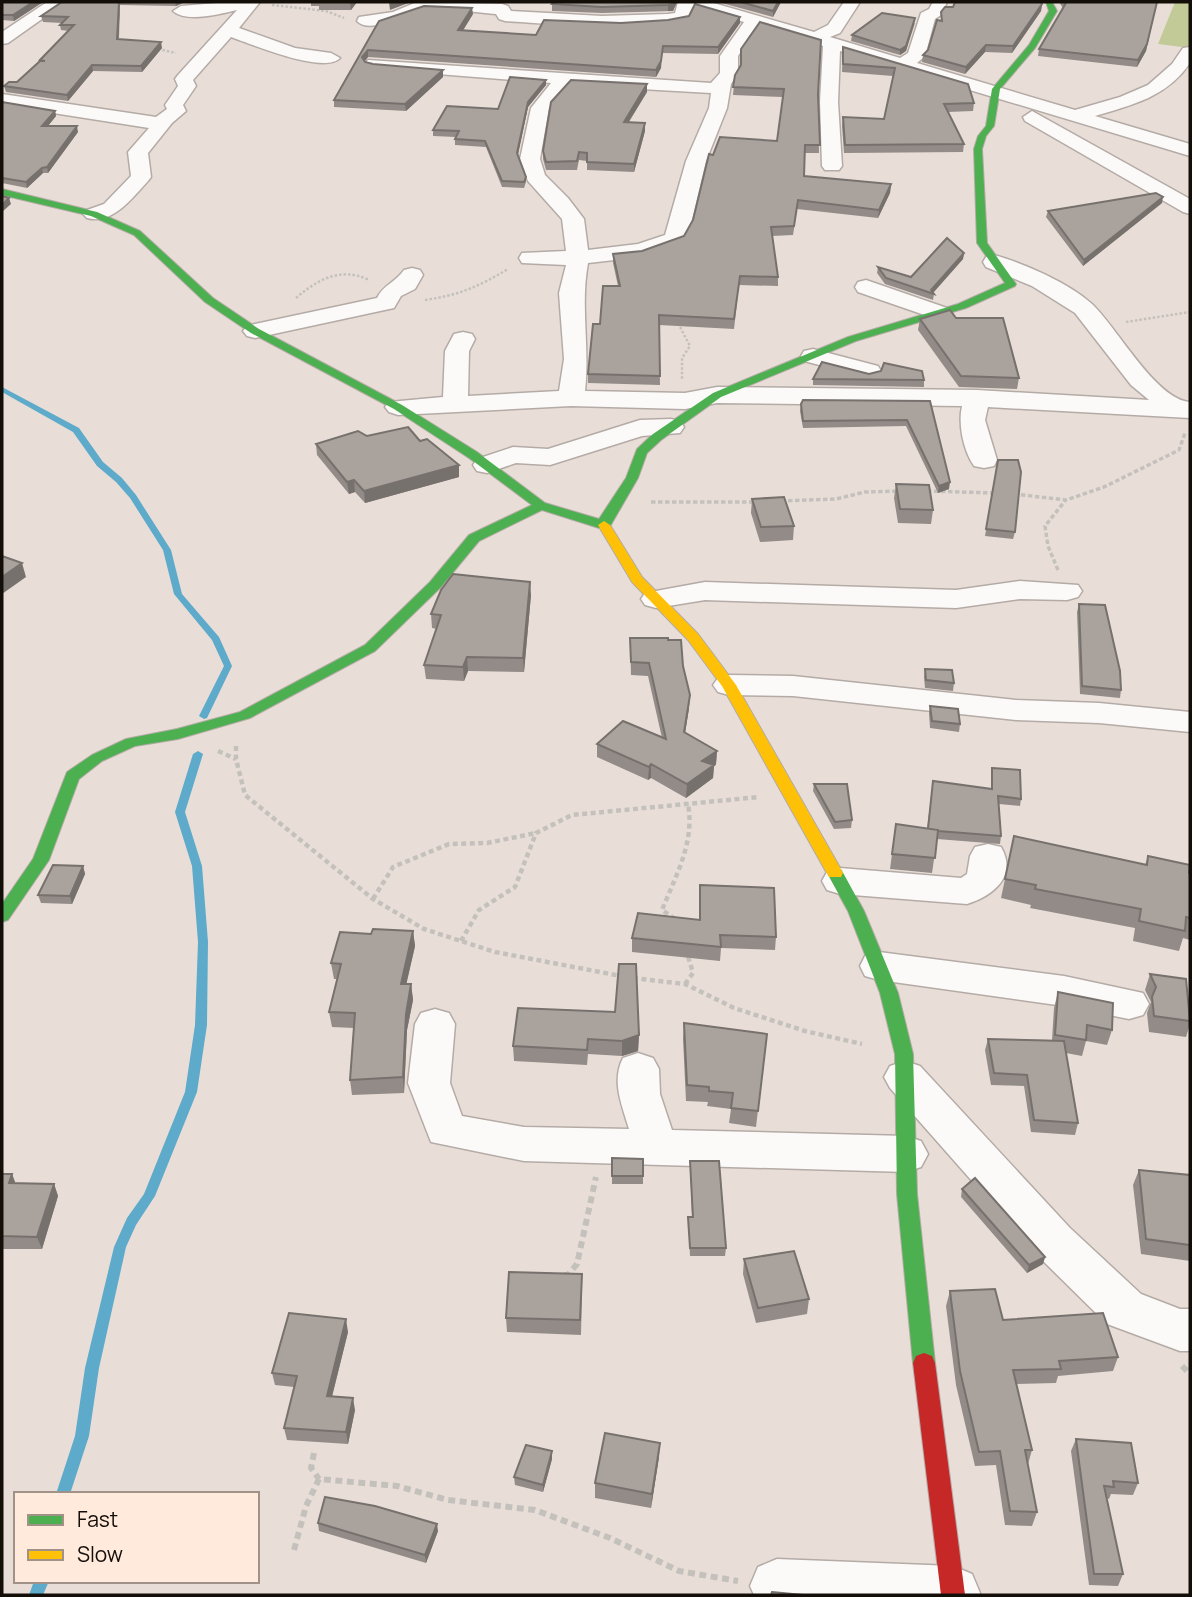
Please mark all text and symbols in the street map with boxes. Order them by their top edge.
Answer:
legend [14,1492,259,1583]
text: Fast [77,1505,118,1533]
text: Slow [77,1540,123,1568]

